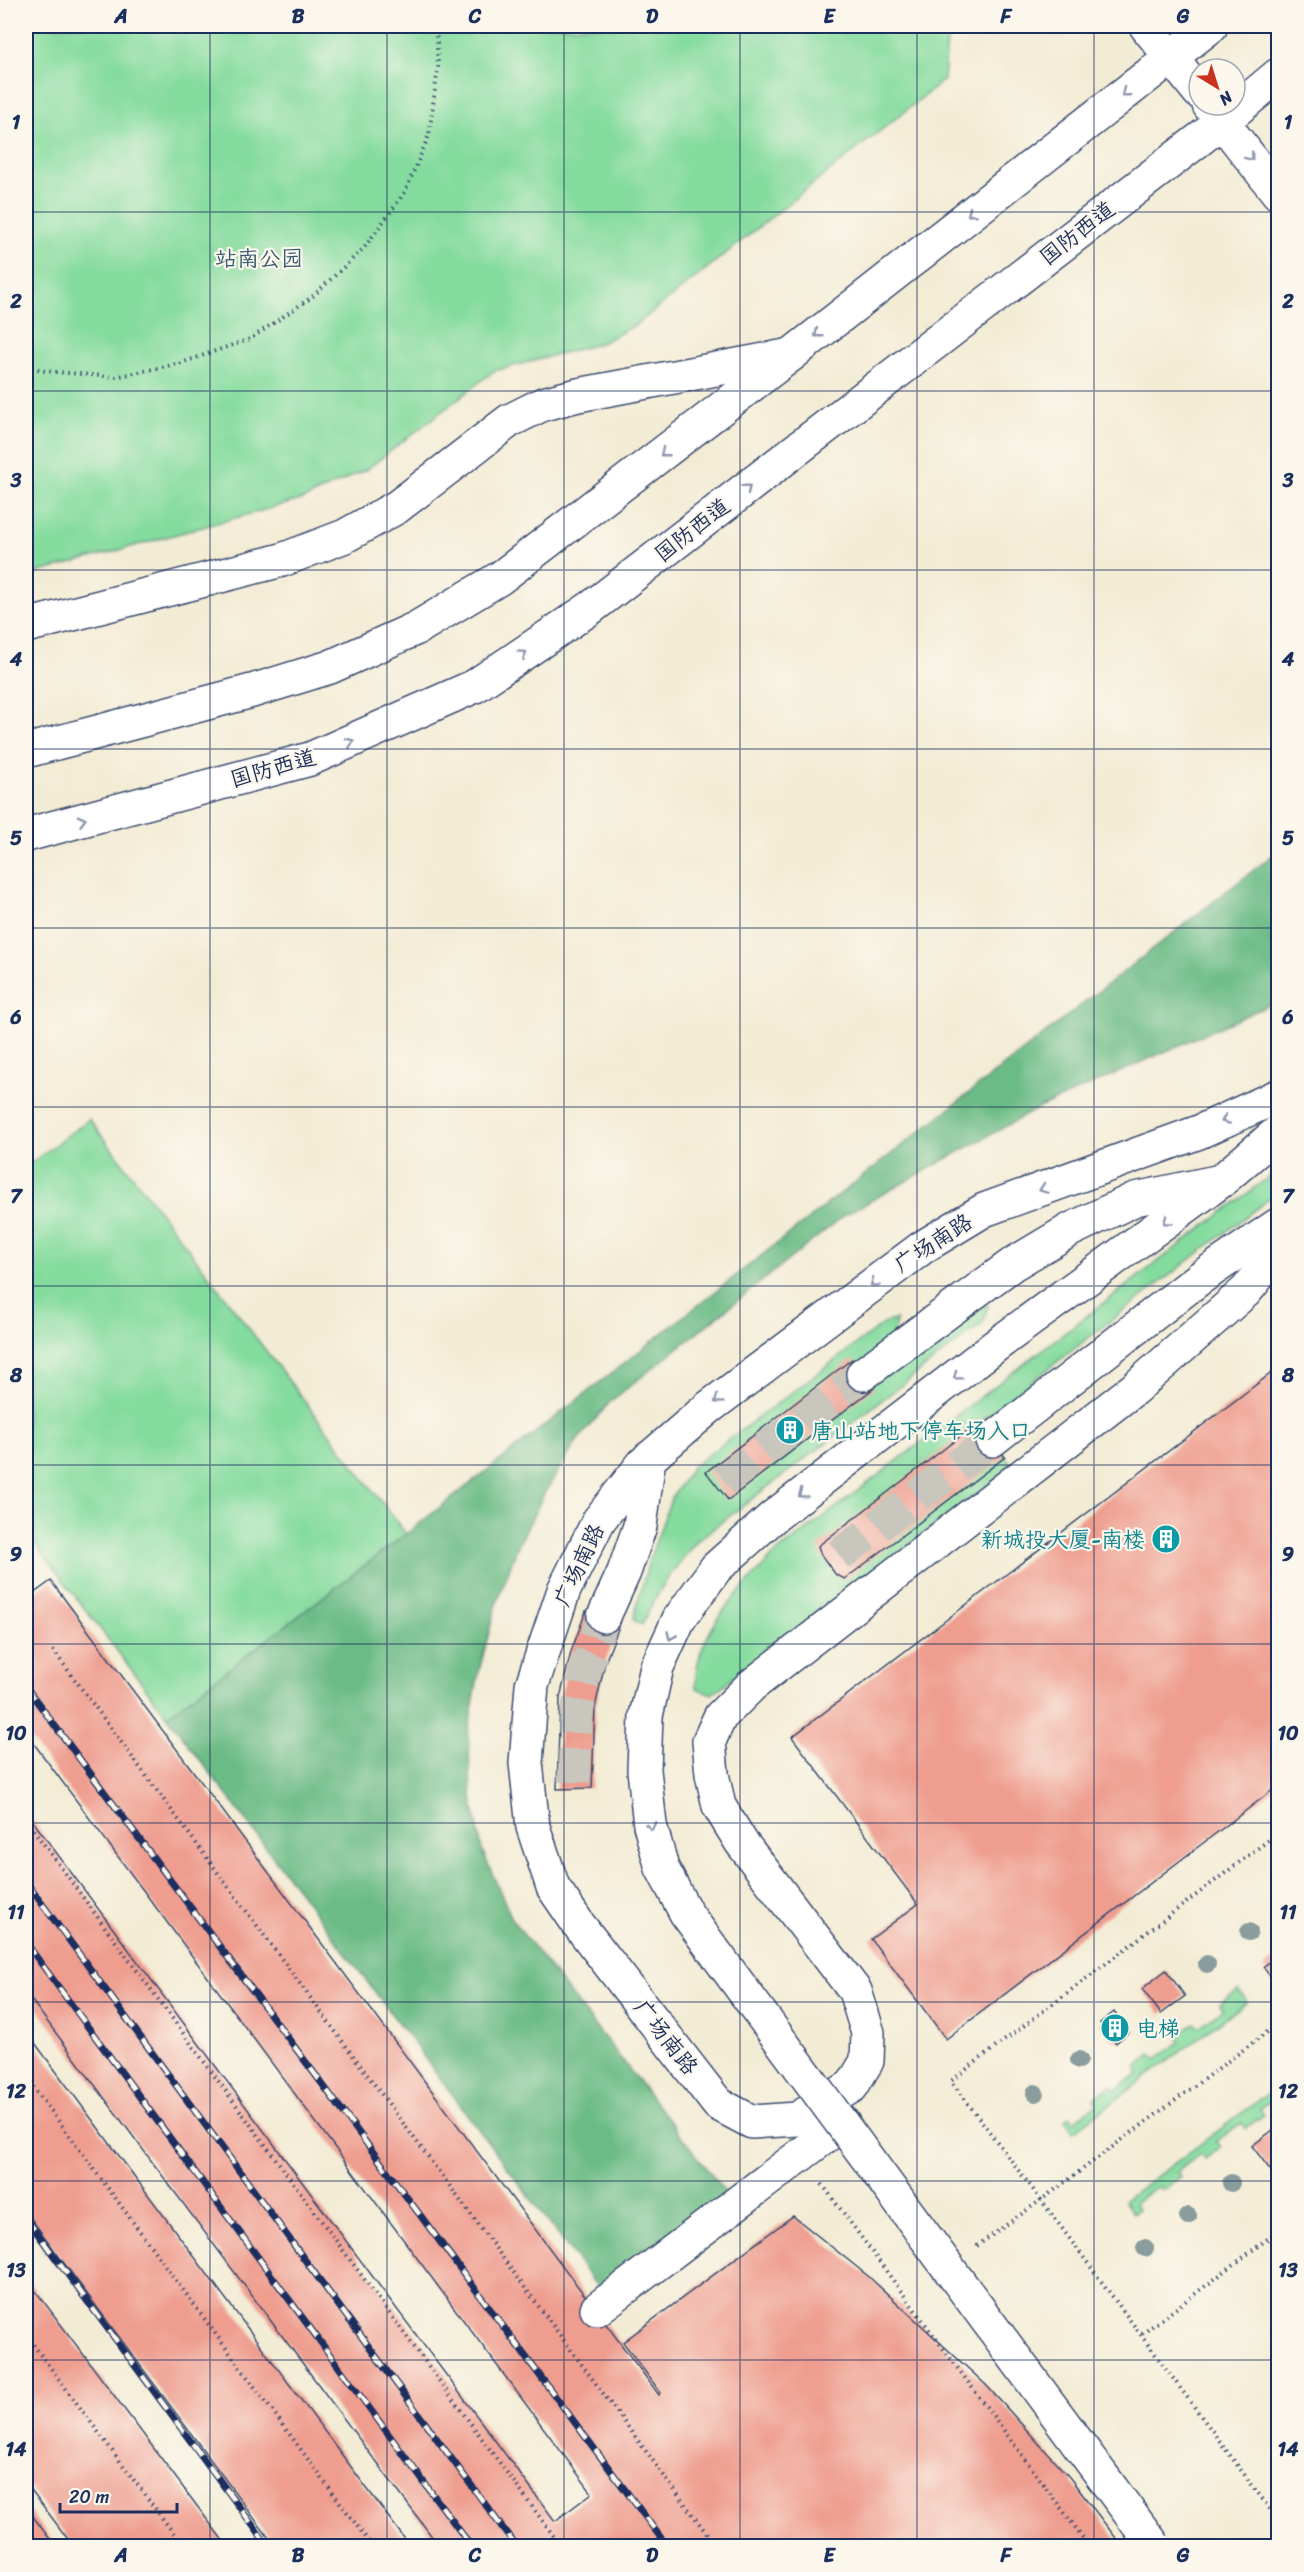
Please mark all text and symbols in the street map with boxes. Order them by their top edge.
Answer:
text: A [113,0,128,34]
text: B [292,0,305,34]
text: C [468,0,482,34]
text: D [646,0,659,34]
text: E [823,0,836,34]
text: F [1000,0,1013,34]
text: G [1176,0,1190,34]
north arrow [1187,57,1247,117]
text: N [1212,83,1240,114]
one-way arrow [1121,86,1132,97]
text: 1 [12,105,21,140]
text: 1 [1284,105,1293,140]
one-way arrow [1243,150,1254,161]
street label: 国防西道 [1030,191,1124,275]
one-way arrow [967,206,978,217]
park label: 站南公园 [215,239,303,278]
text: 2 [9,284,22,319]
text: 2 [1281,284,1294,319]
one-way arrow [814,326,825,337]
one-way arrow [659,445,670,456]
text: 3 [10,463,22,498]
text: 3 [1282,463,1294,498]
one-way arrow [740,484,751,495]
street label: 国防西道 [645,488,739,572]
text: 4 [9,642,23,677]
text: 4 [1281,642,1295,677]
one-way arrow [516,650,527,661]
street label: 国防西道 [225,737,321,799]
one-way arrow [343,738,354,750]
one-way arrow [76,815,87,827]
text: 5 [10,821,22,856]
text: 5 [1282,821,1294,856]
text: 6 [9,1000,22,1035]
text: 6 [1281,1000,1294,1035]
one-way arrow [1221,1113,1232,1125]
text: 7 [10,1179,23,1214]
text: 7 [1282,1179,1295,1214]
one-way arrow [1038,1181,1049,1194]
street label: 广场南路 [885,1203,981,1283]
one-way arrow [1162,1213,1173,1224]
one-way arrow [870,1276,881,1287]
text: 8 [9,1358,23,1393]
text: 8 [1281,1358,1295,1393]
one-way arrow [953,1369,964,1380]
one-way arrow [714,1393,725,1404]
place label: 唐山站地下停车场入口 [811,1411,1031,1450]
building icon: 唐山站地下停车场入口 [774,1414,806,1446]
one-way arrow [798,1487,809,1498]
street label: 广场南路 [543,1517,615,1613]
place label: 新城投大厦-南楼 [981,1520,1145,1559]
building icon: 新城投大厦-南楼 [1150,1523,1182,1555]
text: 9 [10,1537,22,1572]
text: 9 [1282,1537,1294,1572]
one-way arrow [667,1630,679,1641]
text: 10 [5,1716,27,1751]
text: 10 [1277,1716,1299,1751]
one-way arrow [644,1821,657,1831]
text: 11 [7,1895,25,1930]
text: 11 [1279,1895,1297,1930]
street label: 广场南路 [624,1990,708,2084]
place label: 电梯 [1136,2009,1180,2048]
building icon: 电梯 [1099,2012,1131,2044]
text: 12 [6,2074,27,2109]
text: 12 [1278,2074,1299,2109]
text: 13 [6,2253,26,2288]
text: 13 [1278,2253,1298,2288]
text: 14 [5,2432,27,2467]
text: 14 [1277,2432,1299,2467]
scale bar [60,2476,177,2514]
text: 20 m [69,2481,109,2513]
text: A [113,2538,128,2572]
text: B [292,2538,305,2572]
text: C [468,2538,482,2572]
text: D [646,2538,659,2572]
text: E [823,2538,836,2572]
text: F [1000,2538,1013,2572]
text: G [1176,2538,1190,2572]

